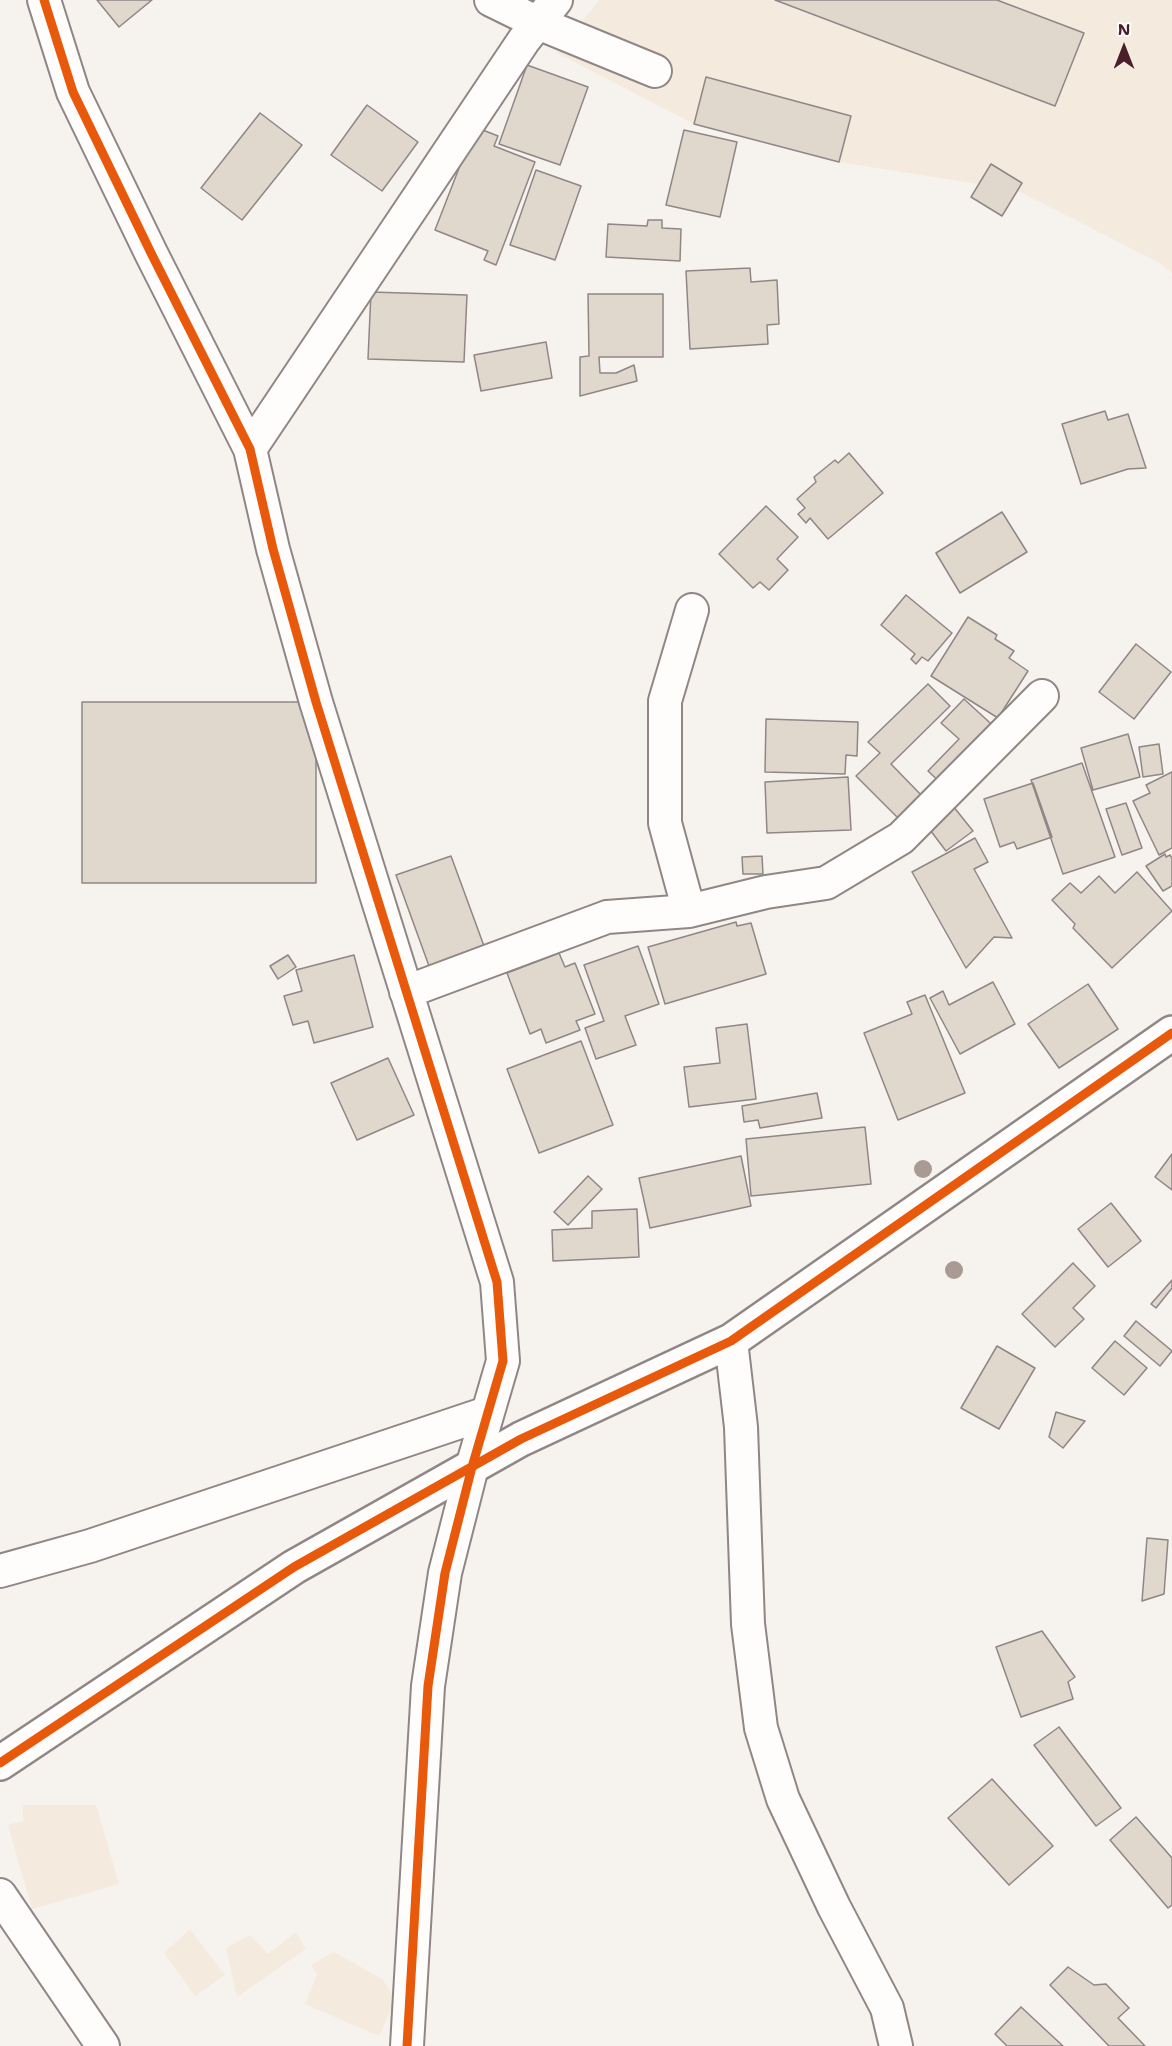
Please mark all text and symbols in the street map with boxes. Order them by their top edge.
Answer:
north arrow [1094,18,1154,78]
text: N [1118,19,1130,40]

